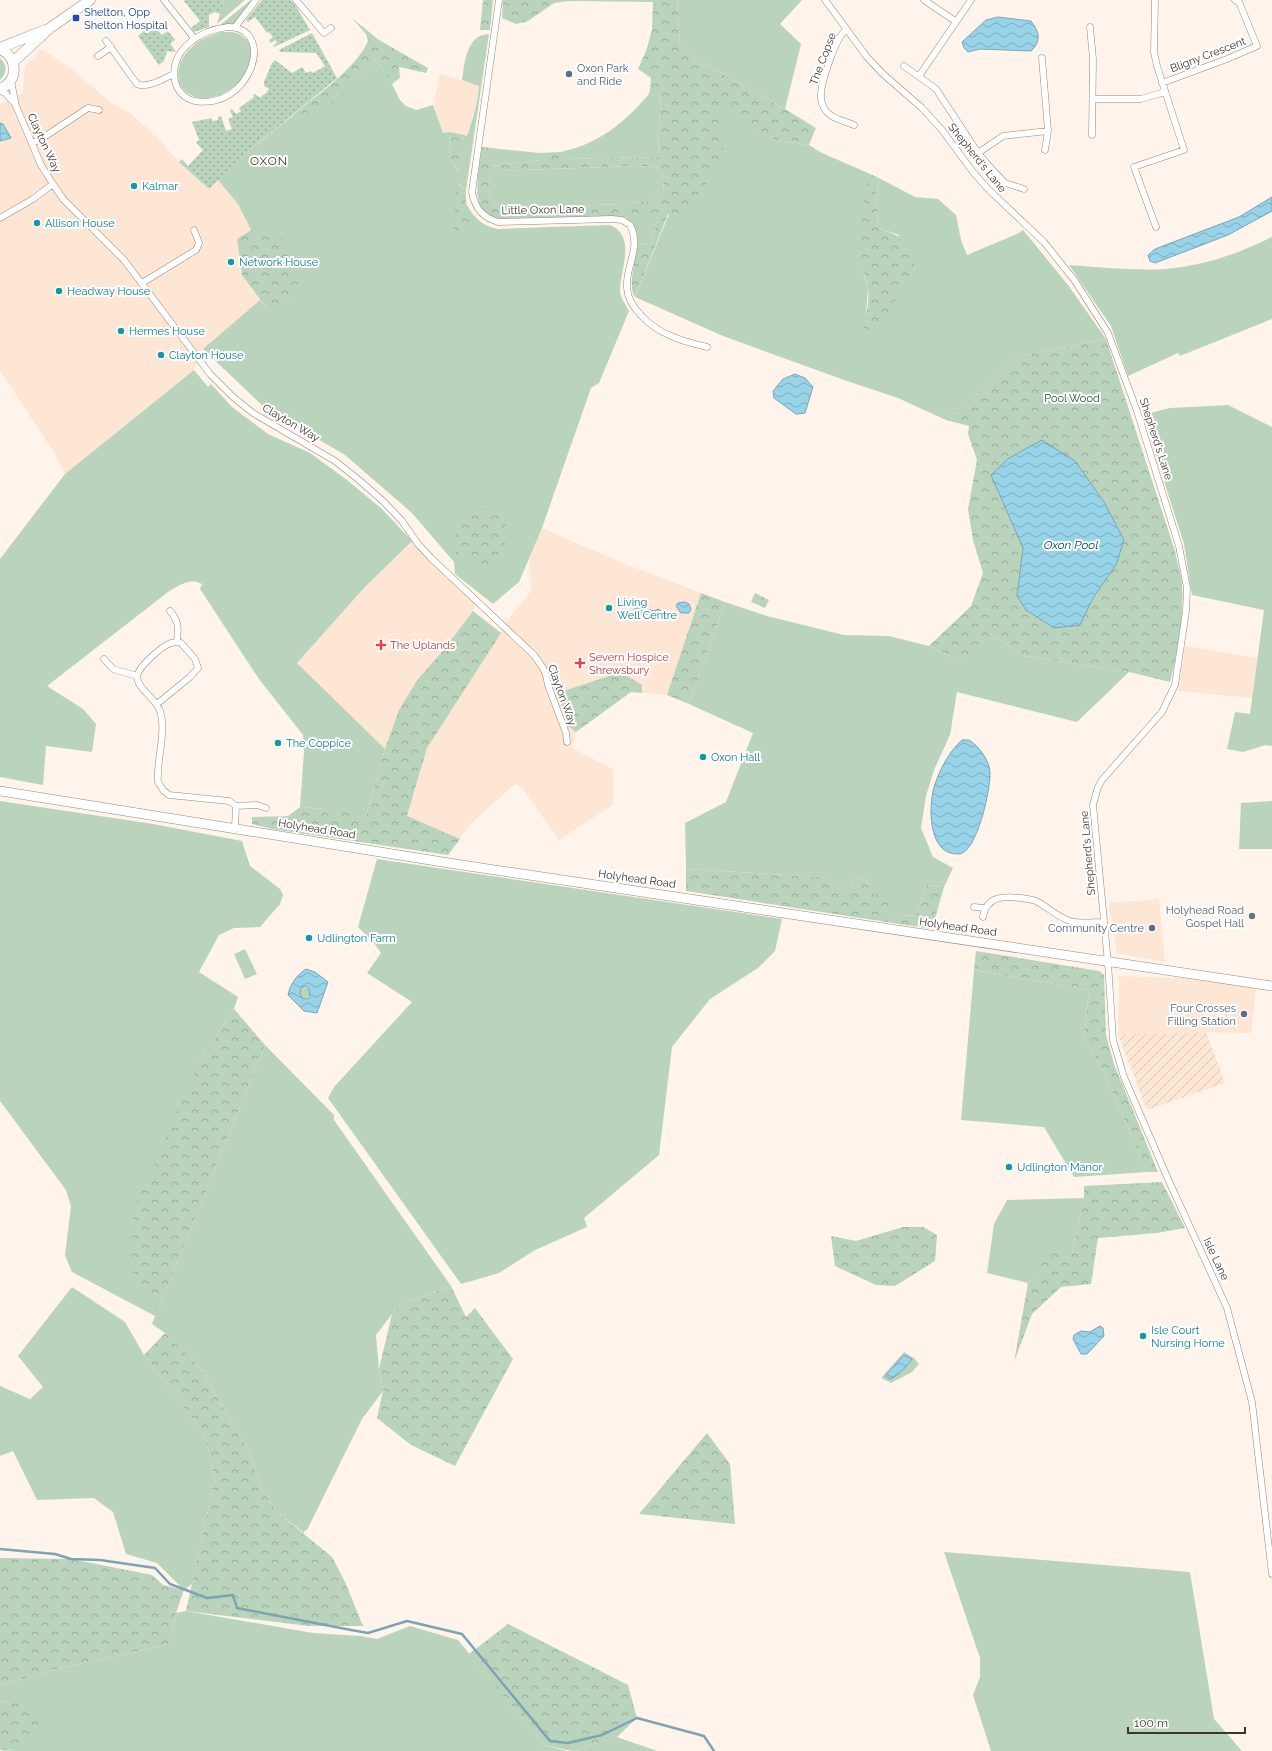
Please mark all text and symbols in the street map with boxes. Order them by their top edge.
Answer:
place label: Shelton, Opp Shelton Hospital [84,6,168,32]
marker: Shelton, Opp Shelton Hospital [71,13,81,23]
street label: The Copse [807,30,839,87]
street label: Bligny Crescent [1168,35,1248,75]
place label: Oxon Park and Ride [577,62,629,88]
marker: Oxon Park and Ride [564,69,574,79]
street label: Clayton Way [25,111,63,175]
street label: Shepherd's Lane [945,121,1009,196]
district label: OXON [250,154,288,168]
place label: Kalmar [142,180,178,193]
marker: Kalmar [129,181,139,191]
street label: Little Oxon Lane [501,203,585,217]
place label: Allison House [45,217,115,230]
marker: Allison House [32,218,42,228]
place label: Network House [239,256,319,269]
marker: Network House [226,257,236,267]
place label: Headway House [67,285,151,298]
marker: Headway House [54,286,64,296]
place label: Hermes House [129,325,205,338]
marker: Hermes House [116,326,126,336]
place label: Clayton House [169,349,244,362]
marker: Clayton House [156,350,166,360]
park label: Pool Wood [1044,392,1100,405]
street label: Shepherd's Lane [1137,396,1176,482]
street label: Clayton Way [260,401,322,445]
water label: Oxon Pool [1044,538,1098,552]
place label: Living Well Centre [617,596,677,622]
marker: Living Well Centre [604,603,614,613]
marker: The Uplands [375,639,387,651]
place label: The Uplands [390,639,455,652]
place label: Severn Hospice Shrewsbury [589,651,669,677]
marker: Severn Hospice Shrewsbury [574,657,586,669]
street label: Clayton Way [545,663,579,727]
place label: The Coppice [286,737,351,750]
marker: The Coppice [273,738,283,748]
place label: Oxon Hall [711,751,760,764]
marker: Oxon Hall [698,752,708,762]
street label: Shepherd's Lane [1078,809,1098,896]
street label: Holyhead Road [277,816,357,842]
street label: Holyhead Road [597,867,677,891]
place label: Holyhead Road Gospel Hall [1166,904,1244,930]
marker: Holyhead Road Gospel Hall [1247,911,1257,921]
street label: Holyhead Road [918,915,998,939]
place label: Community Centre [1048,922,1145,935]
marker: Community Centre [1147,923,1157,933]
place label: Udlington Farm [317,932,396,945]
marker: Udlington Farm [304,933,314,943]
place label: Four Crosses Filling Station [1167,1002,1236,1028]
marker: Four Crosses Filling Station [1239,1009,1249,1019]
place label: Udlington Manor [1017,1161,1103,1174]
marker: Udlington Manor [1004,1162,1014,1172]
street label: Isle Lane [1200,1236,1232,1283]
place label: Isle Court Nursing Home [1151,1324,1225,1350]
marker: Isle Court Nursing Home [1138,1331,1148,1341]
scale bar [1128,1709,1245,1735]
text: 100 m [1134,1716,1168,1730]

